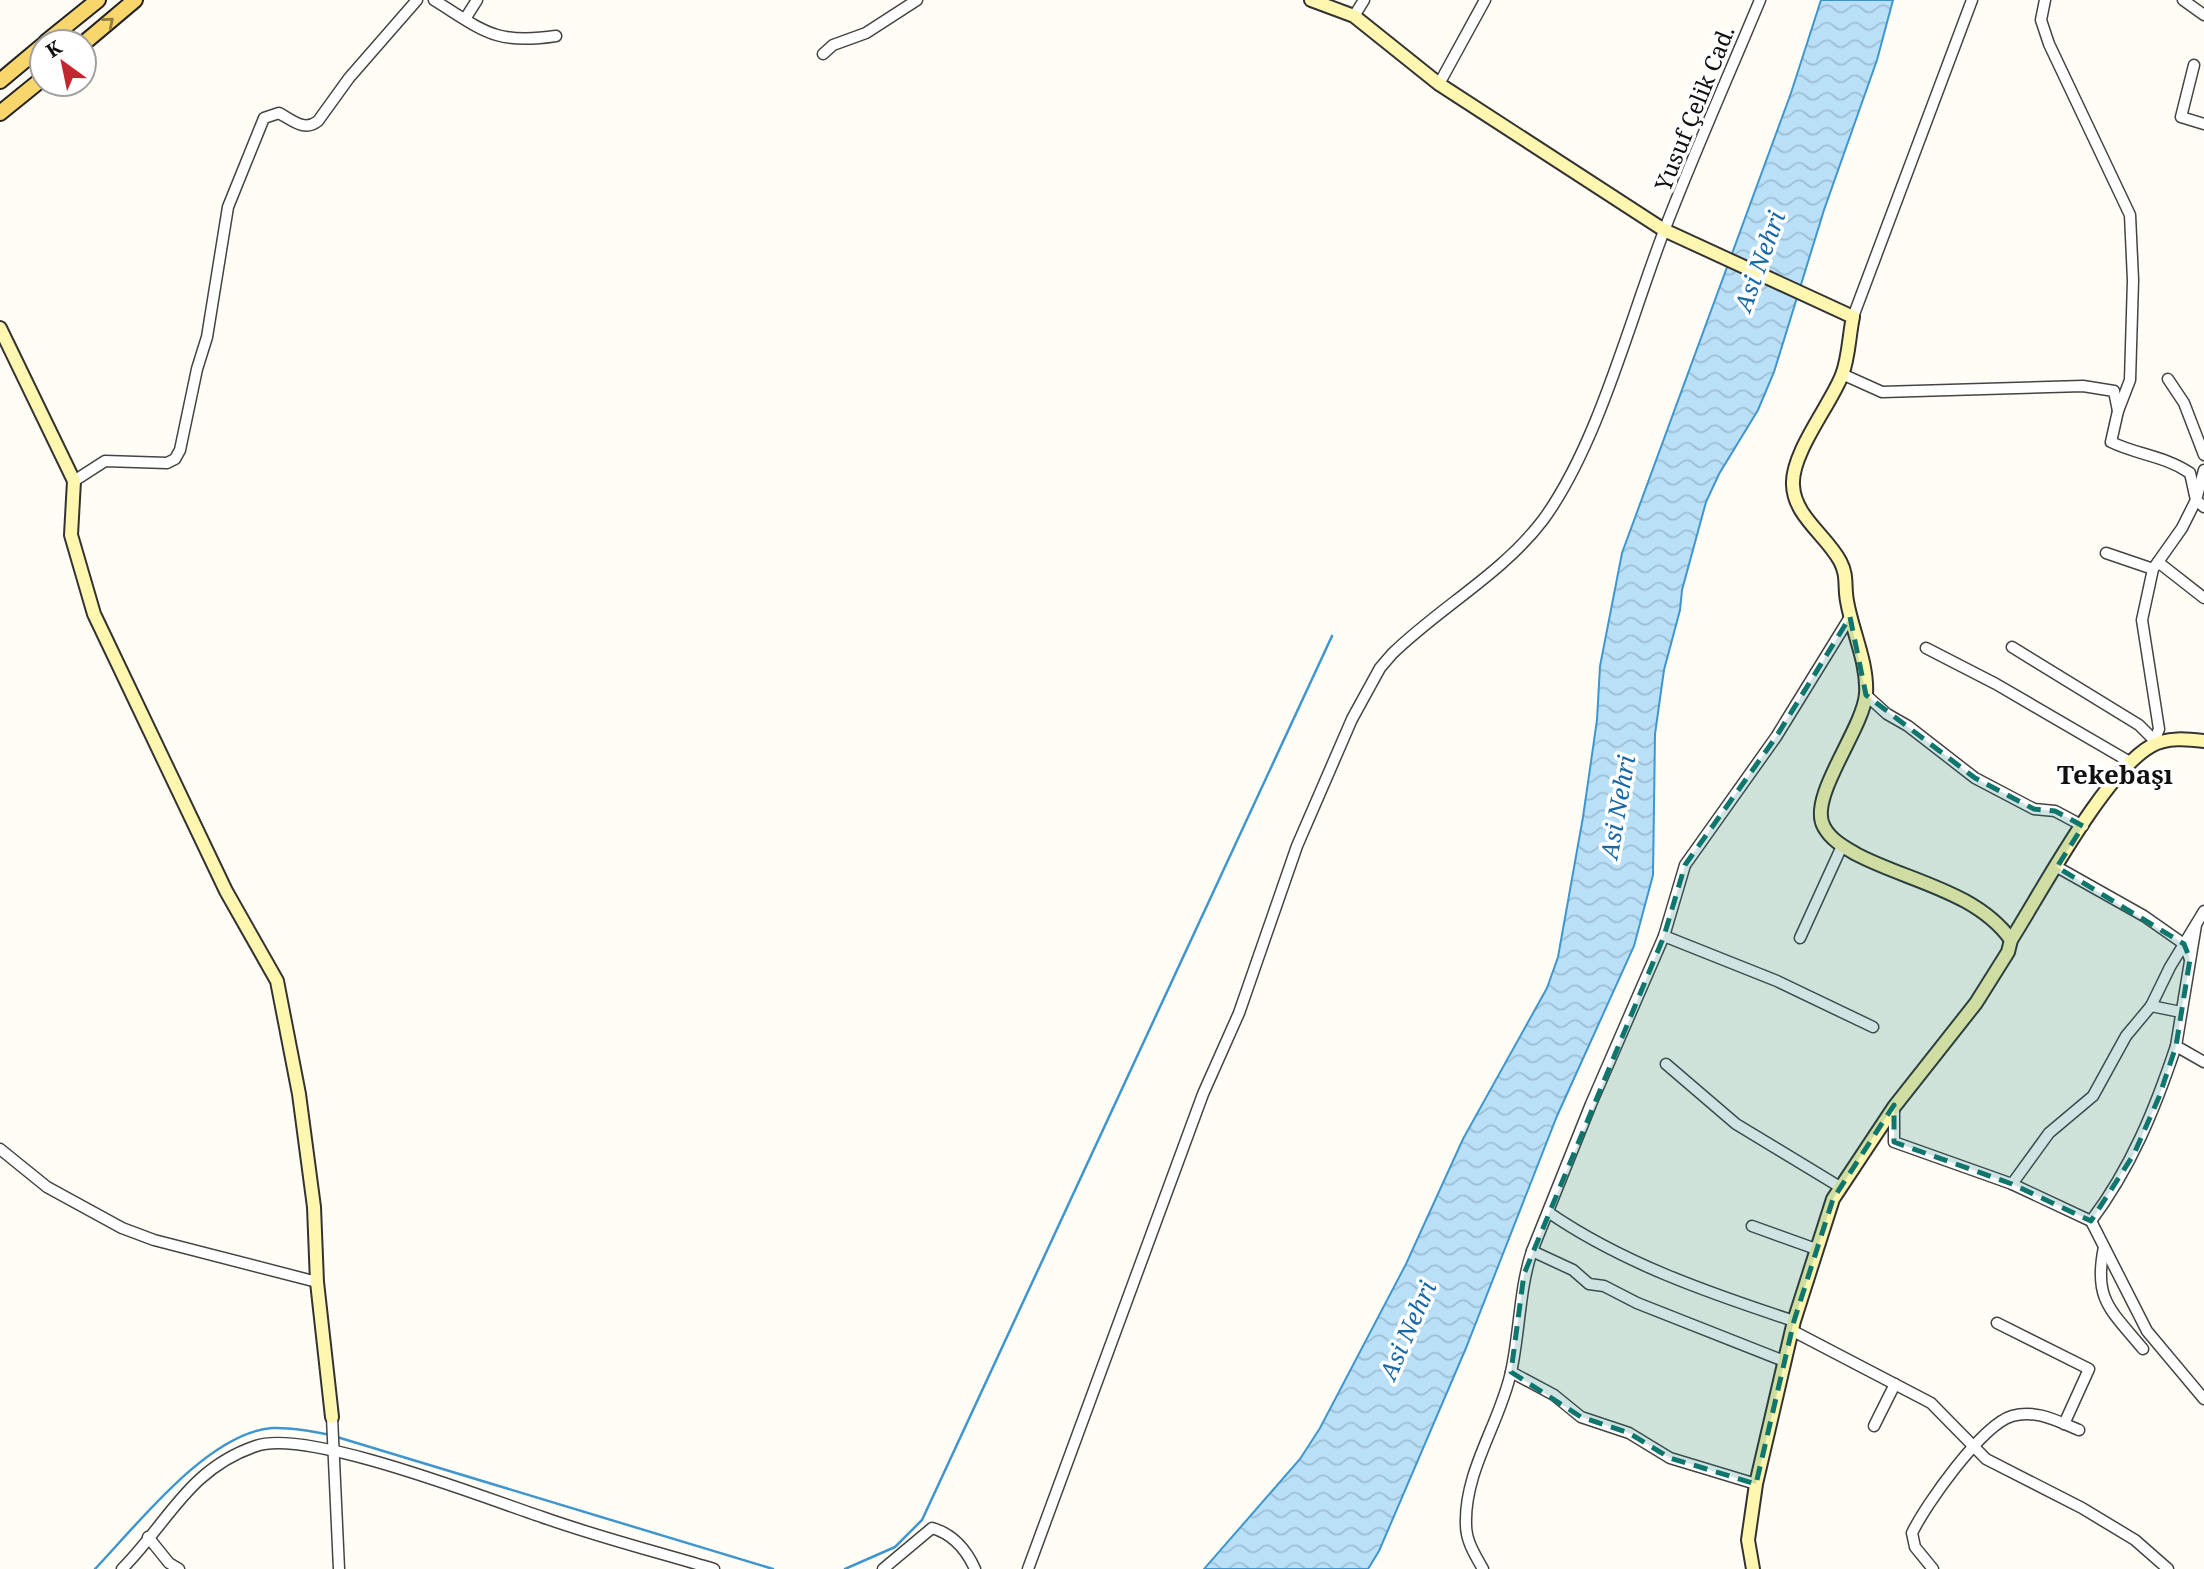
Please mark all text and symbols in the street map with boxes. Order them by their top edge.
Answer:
one-way arrow [102,17,114,30]
street label: Yusuf Çelik Cad. [1646,21,1742,196]
north arrow [28,28,98,98]
text: K [41,34,67,63]
water label: Asi Nehri [1725,206,1792,318]
water label: Asi Nehri [1591,753,1642,863]
district label: Tekebaşı [2057,756,2173,792]
water label: Asi Nehri [1370,1275,1443,1386]

